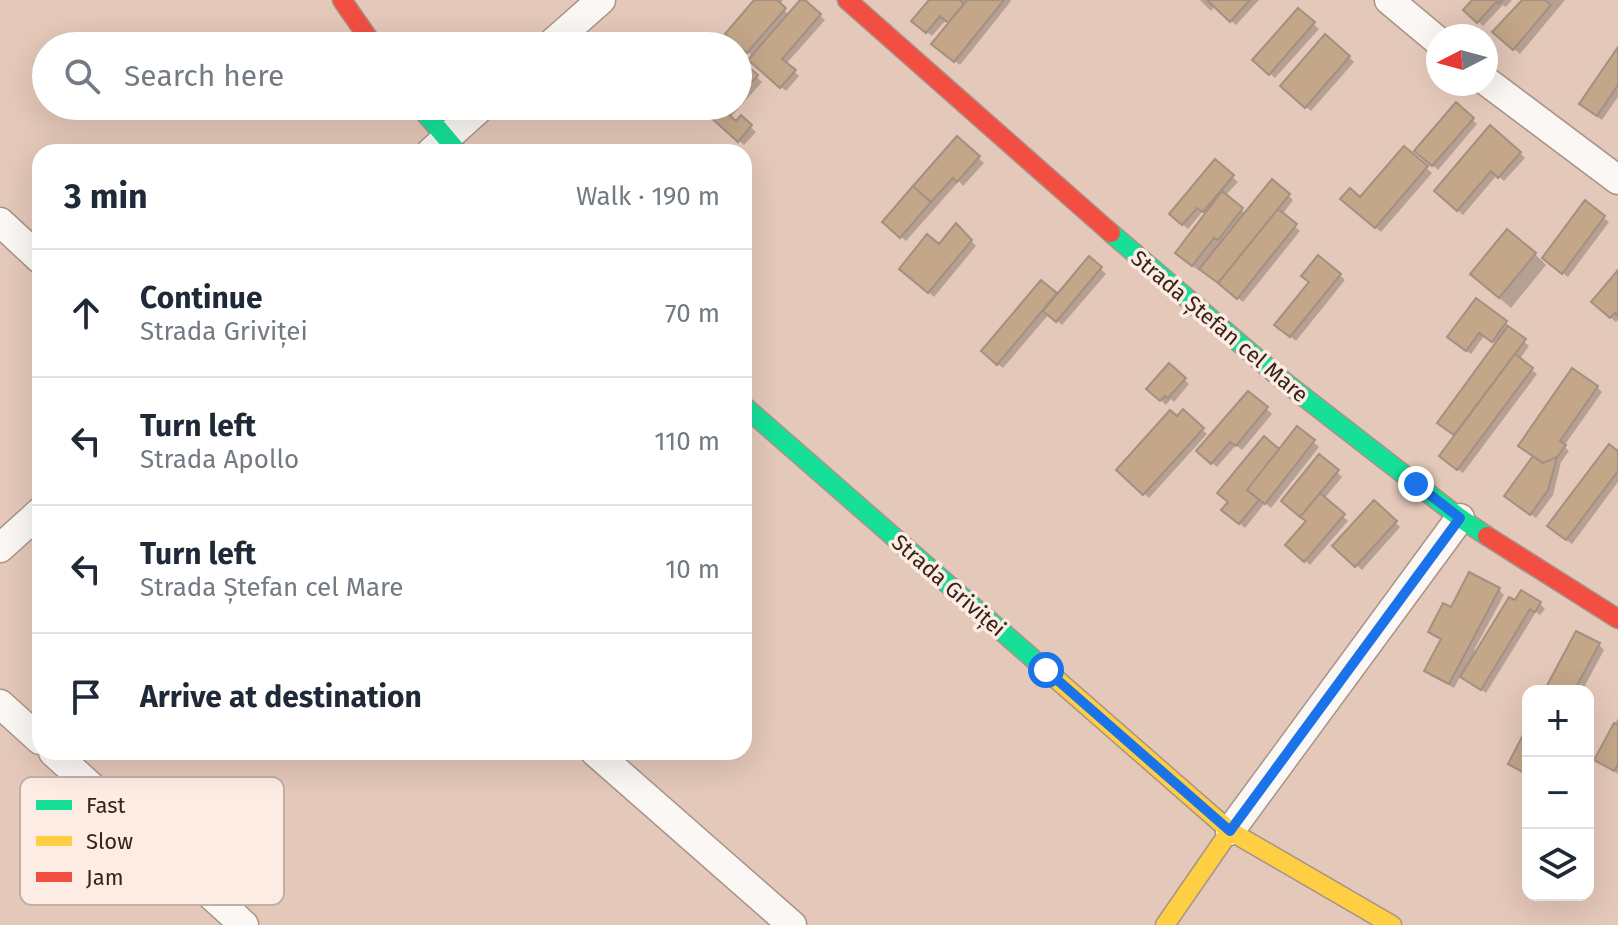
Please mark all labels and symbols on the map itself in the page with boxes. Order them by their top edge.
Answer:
north arrow [1426,24,1498,96]
street label: Strada Ștefan cel Mare [1126,244,1314,408]
route end [1398,466,1434,502]
street label: Strada Griviței [886,529,1011,642]
route start [1028,652,1064,688]
legend [20,777,284,905]
text: Fast [86,792,126,819]
text: Slow [86,828,133,855]
text: Jam [86,864,124,891]

